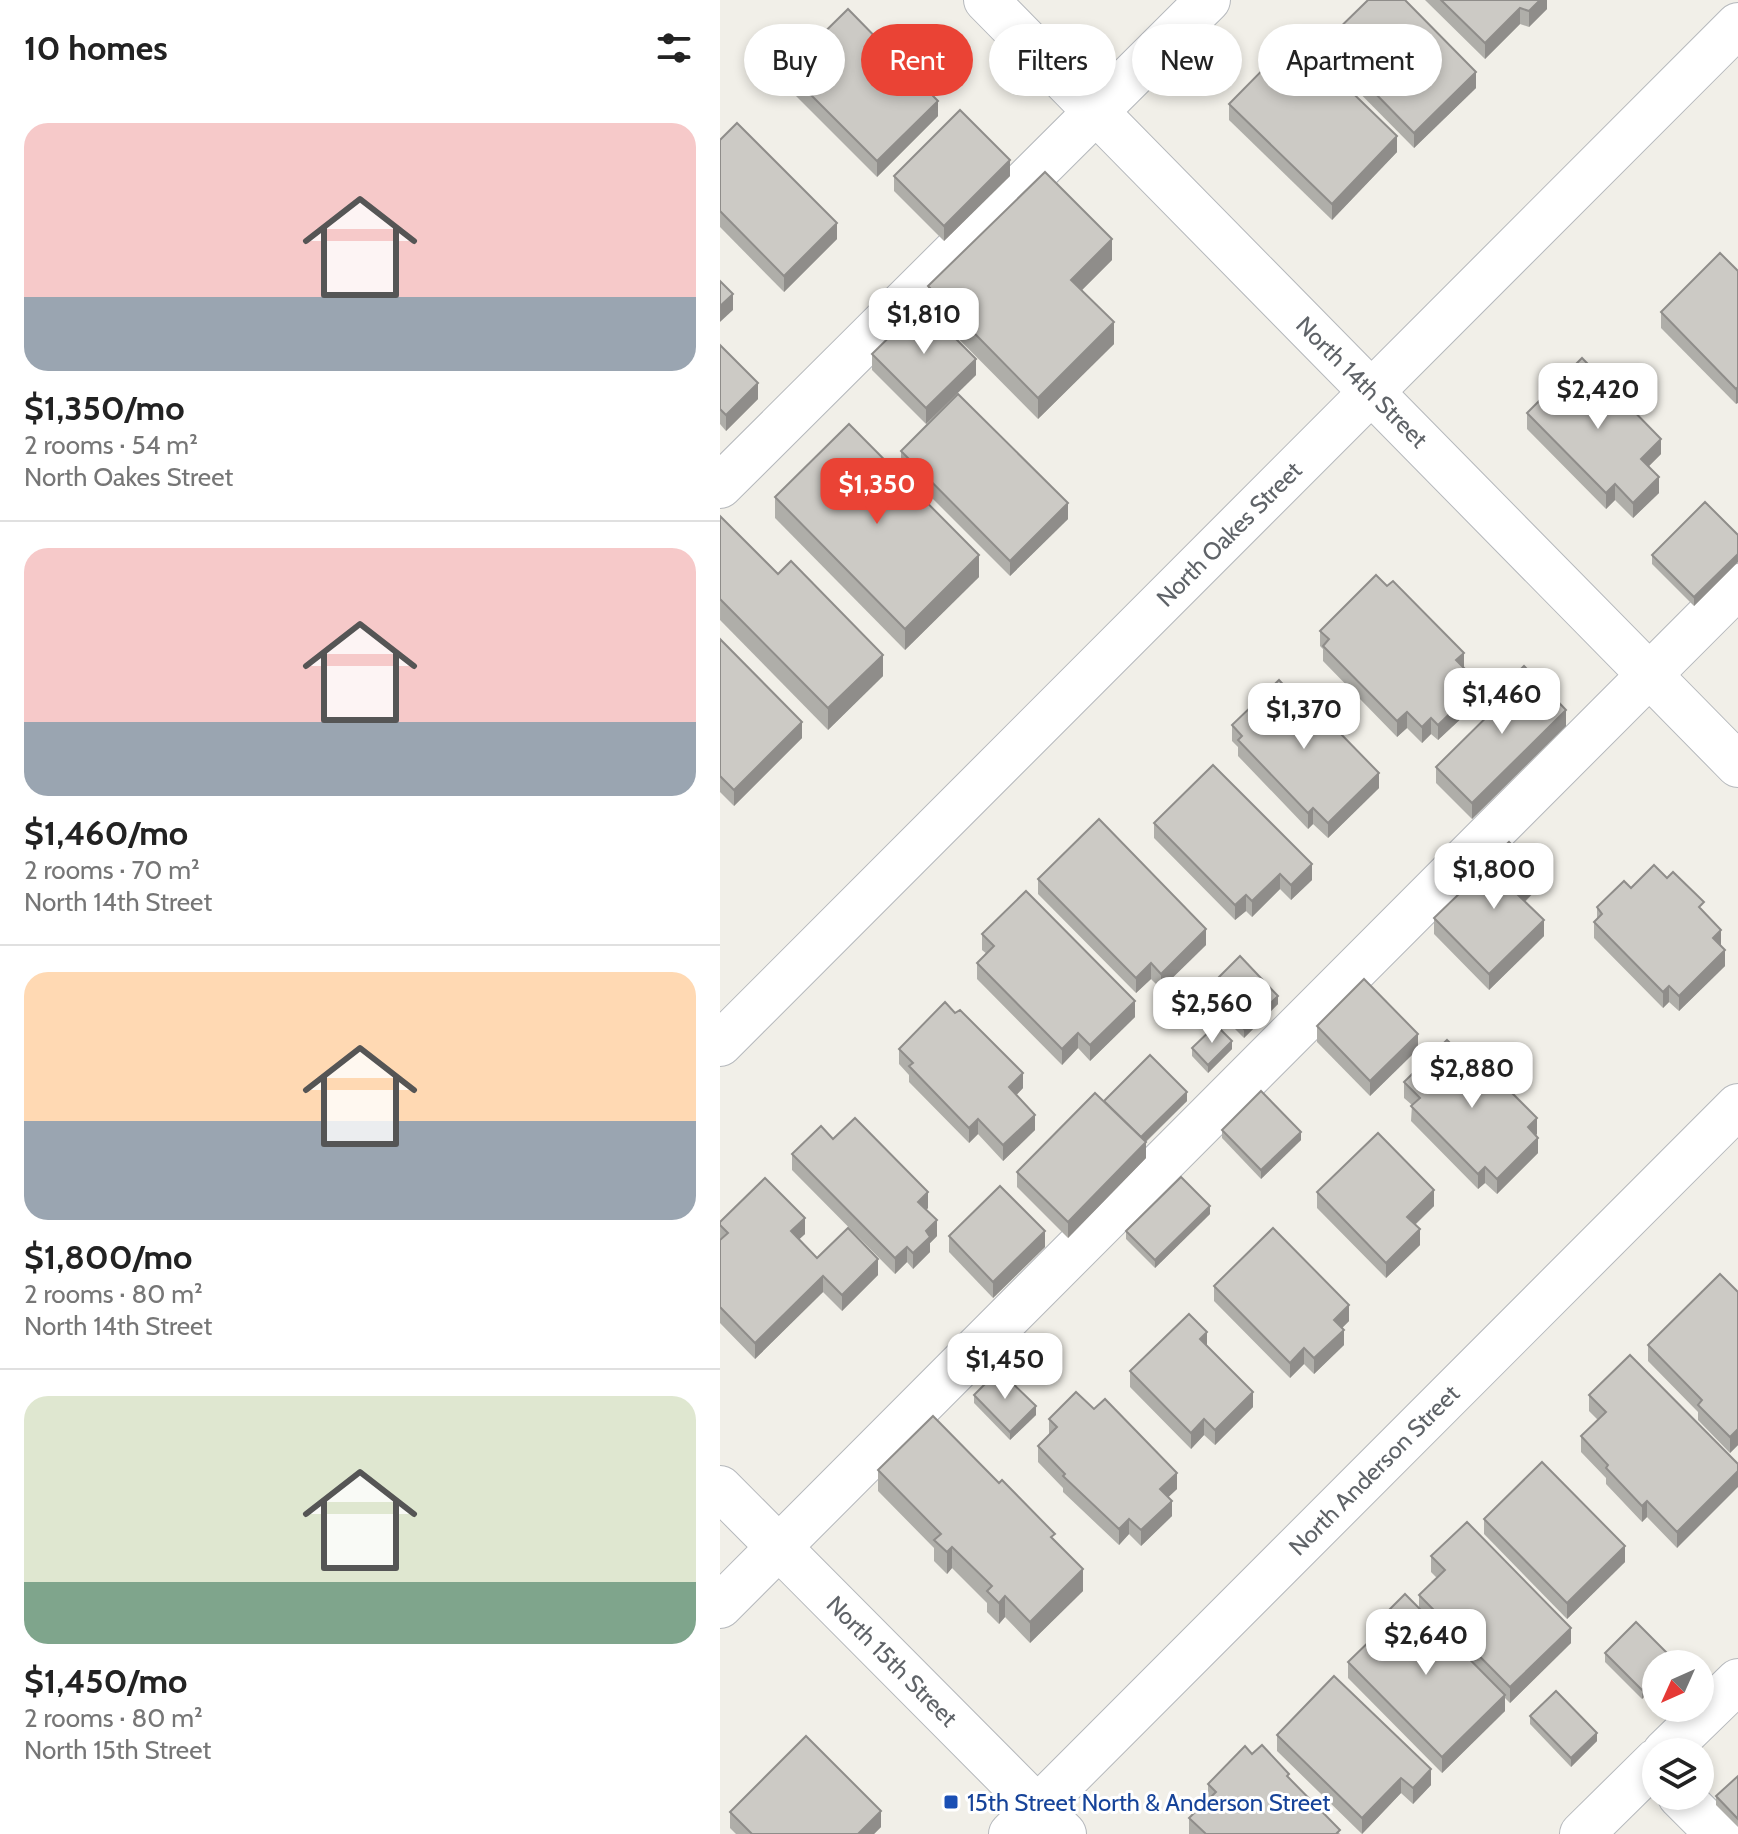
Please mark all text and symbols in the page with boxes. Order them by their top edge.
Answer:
chip: Buy [744,24,845,96]
chip: Rent [861,24,973,96]
chip: Filters [989,24,1116,96]
chip: New [1132,24,1242,96]
chip: Apartment [1258,24,1442,96]
icon: filters [652,26,696,70]
text: 10 homes [24,27,168,69]
icon: home [288,175,432,319]
pin: $1,810 [859,288,989,356]
text: $1,810 [887,298,961,330]
street label: North 14th Street [1290,310,1434,454]
pin: $2,420 [1533,363,1663,431]
text: $2,420 [1556,373,1640,405]
text: $1,350/mo [24,387,185,429]
text: 2 rooms · 54 m² [24,429,198,461]
street label: North Oakes Street [1150,455,1308,613]
pin: $1,350 [812,458,942,526]
text: North Oakes Street [24,461,233,493]
text: $1,350 [838,468,916,500]
icon: home [288,600,432,744]
pin: $1,460 [1437,668,1567,736]
text: $1,460 [1462,678,1542,710]
pin: $1,370 [1239,683,1369,751]
text: $1,370 [1266,693,1342,725]
text: $1,460/mo [24,812,188,854]
pin: $1,800 [1429,843,1559,911]
text: $1,800 [1452,853,1536,885]
text: 2 rooms · 70 m² [24,854,200,886]
text: North 14th Street [24,886,212,918]
pin: $2,560 [1147,977,1277,1045]
text: $2,560 [1171,987,1253,1019]
icon: home [288,1024,432,1168]
pin: $2,880 [1407,1042,1537,1110]
text: $2,880 [1430,1052,1514,1084]
text: $1,800/mo [24,1236,193,1278]
text: 2 rooms · 80 m² [24,1278,203,1310]
text: North 14th Street [24,1310,212,1342]
pin: $1,450 [940,1333,1070,1401]
text: $1,450 [965,1343,1045,1375]
street label: North Anderson Street [1283,1379,1465,1561]
icon: home [288,1448,432,1592]
street label: North 15th Street [821,1590,963,1732]
pin: $2,640 [1361,1609,1491,1677]
text: $2,640 [1384,1619,1468,1651]
north arrow [1642,1650,1714,1722]
map controls [1642,1650,1714,1810]
text: $1,450/mo [24,1660,187,1702]
text: 2 rooms · 80 m² [24,1702,203,1734]
text: North 15th Street [24,1734,211,1766]
button: layers [1642,1738,1714,1810]
place label: 15th Street North & Anderson Street [967,1788,1330,1817]
marker: 15th Street North & Anderson Street [942,1793,960,1811]

